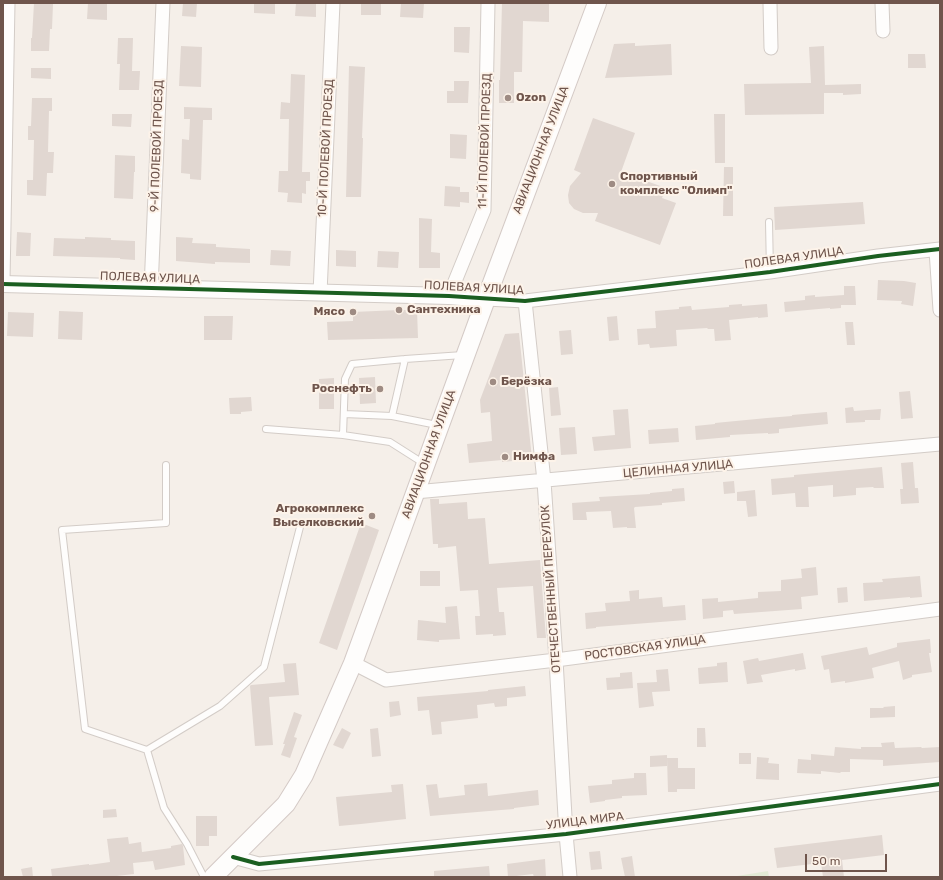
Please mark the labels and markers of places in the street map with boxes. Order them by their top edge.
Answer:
place label: Ozon [516,91,546,105]
marker: Ozon [503,93,513,103]
place label: Спортивный комплекс "Олимп" [620,170,732,198]
marker: Спортивный комплекс "Олимп" [607,179,617,189]
place label: Сантехника [407,303,481,317]
place label: Мясо [313,305,345,319]
marker: Сантехника [394,305,404,315]
marker: Мясо [348,307,358,317]
place label: Берёзка [501,375,552,389]
marker: Берёзка [488,377,498,387]
place label: Роснефть [312,382,372,396]
marker: Роснефть [375,384,385,394]
place label: Нимфа [513,450,555,464]
marker: Нимфа [500,452,510,462]
place label: Агрокомплекс Выселковский [273,502,364,530]
marker: Агрокомплекс Выселковский [367,511,377,521]

